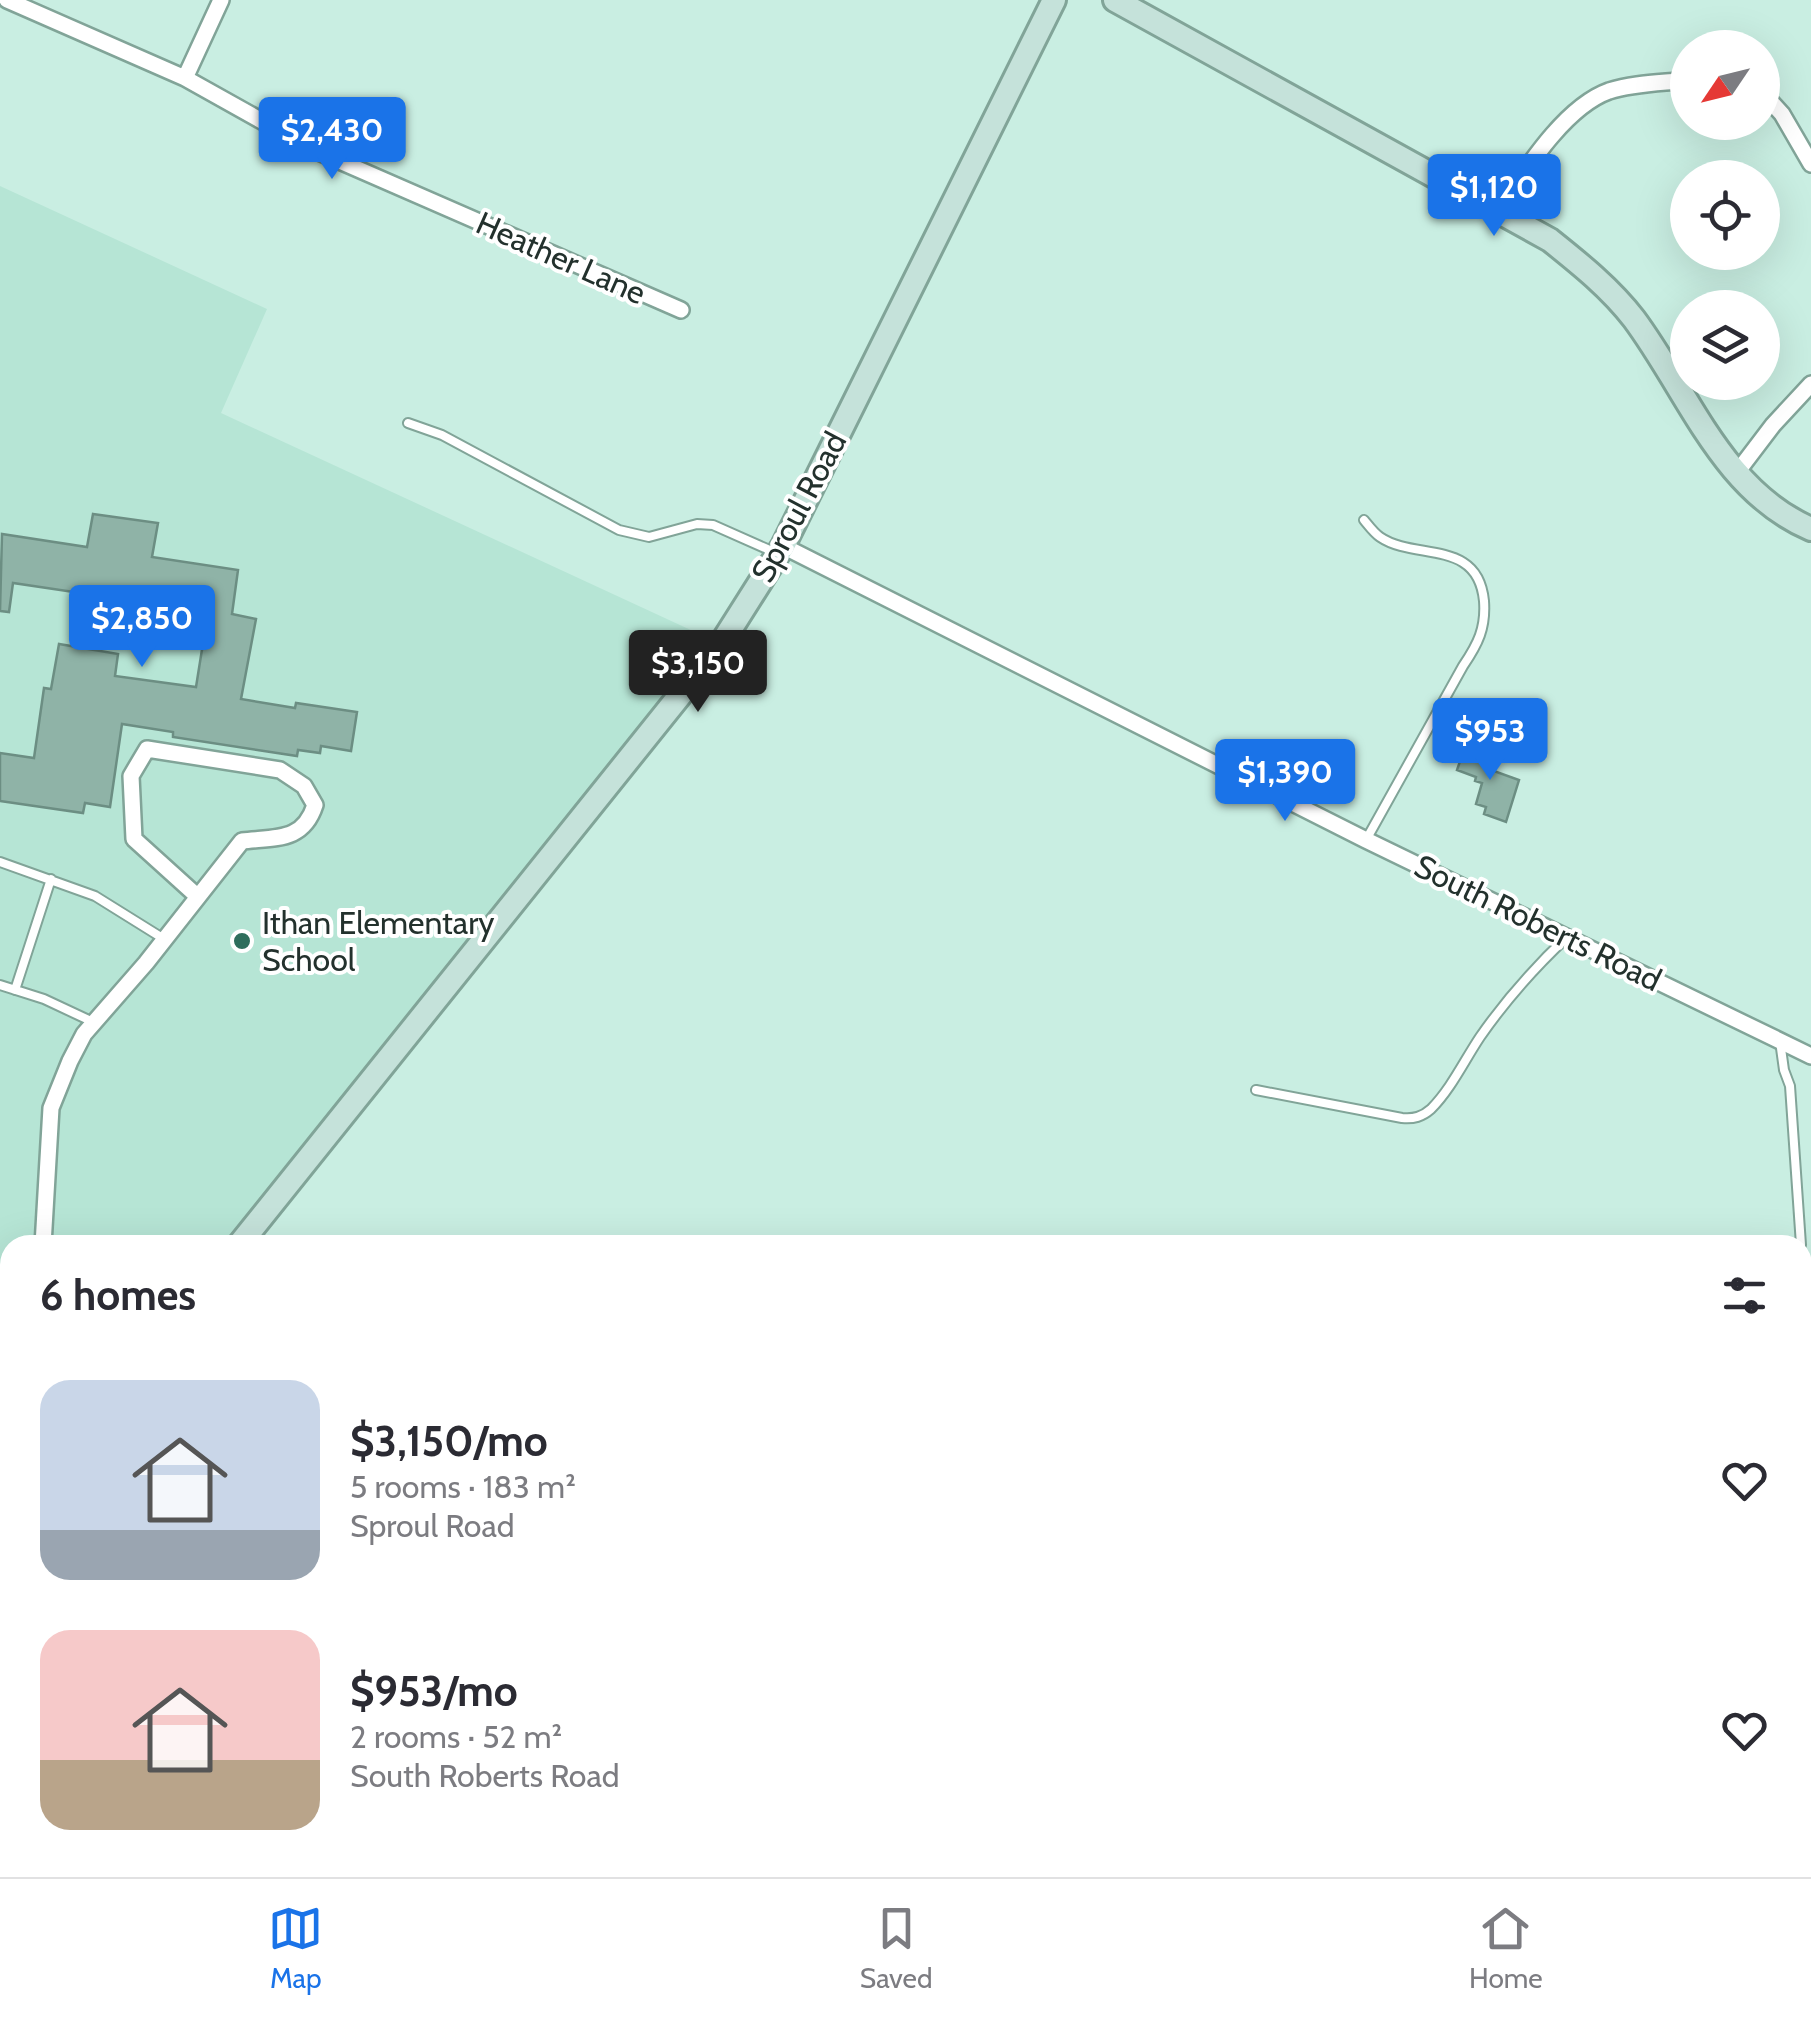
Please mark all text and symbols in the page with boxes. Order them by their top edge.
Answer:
north arrow [1670,30,1780,140]
map controls [1670,30,1780,400]
pin: $2,430 [251,97,413,182]
text: $2,430 [281,110,383,149]
pin: $1,120 [1413,154,1575,239]
button: locate [1670,160,1780,270]
text: $1,120 [1450,167,1538,206]
street label: Heather Lane [471,203,652,312]
button: layers [1670,290,1780,400]
street label: Sproul Road [743,425,854,589]
pin: $2,850 [61,585,223,670]
text: $2,850 [91,598,193,637]
pin: $3,150 [617,630,779,715]
text: $3,150 [651,643,745,682]
pin: $953 [1431,698,1549,783]
text: $953 [1455,711,1525,750]
pin: $1,390 [1204,739,1366,824]
text: $1,390 [1237,752,1333,791]
street label: South Roberts Road [1409,846,1668,999]
place label: Ithan Elementary School [262,903,494,979]
marker: Ithan Elementary School [231,930,253,952]
icon: filters [1717,1268,1772,1323]
text: 6 homes [40,1269,196,1321]
text: $3,150/mo [350,1415,548,1467]
icon: home [120,1420,240,1540]
icon: heart [1717,1453,1772,1508]
text: 5 rooms · 183 m² [350,1467,576,1506]
text: Sproul Road [350,1506,515,1545]
text: $953/mo [350,1665,518,1717]
icon: home [120,1670,240,1790]
icon: heart [1717,1703,1772,1758]
text: 2 rooms · 52 m² [350,1717,562,1756]
text: South Roberts Road [350,1756,620,1795]
tab: Map [268,1901,323,1995]
tab: Saved [860,1901,933,1995]
tab: Home [1469,1901,1543,1995]

